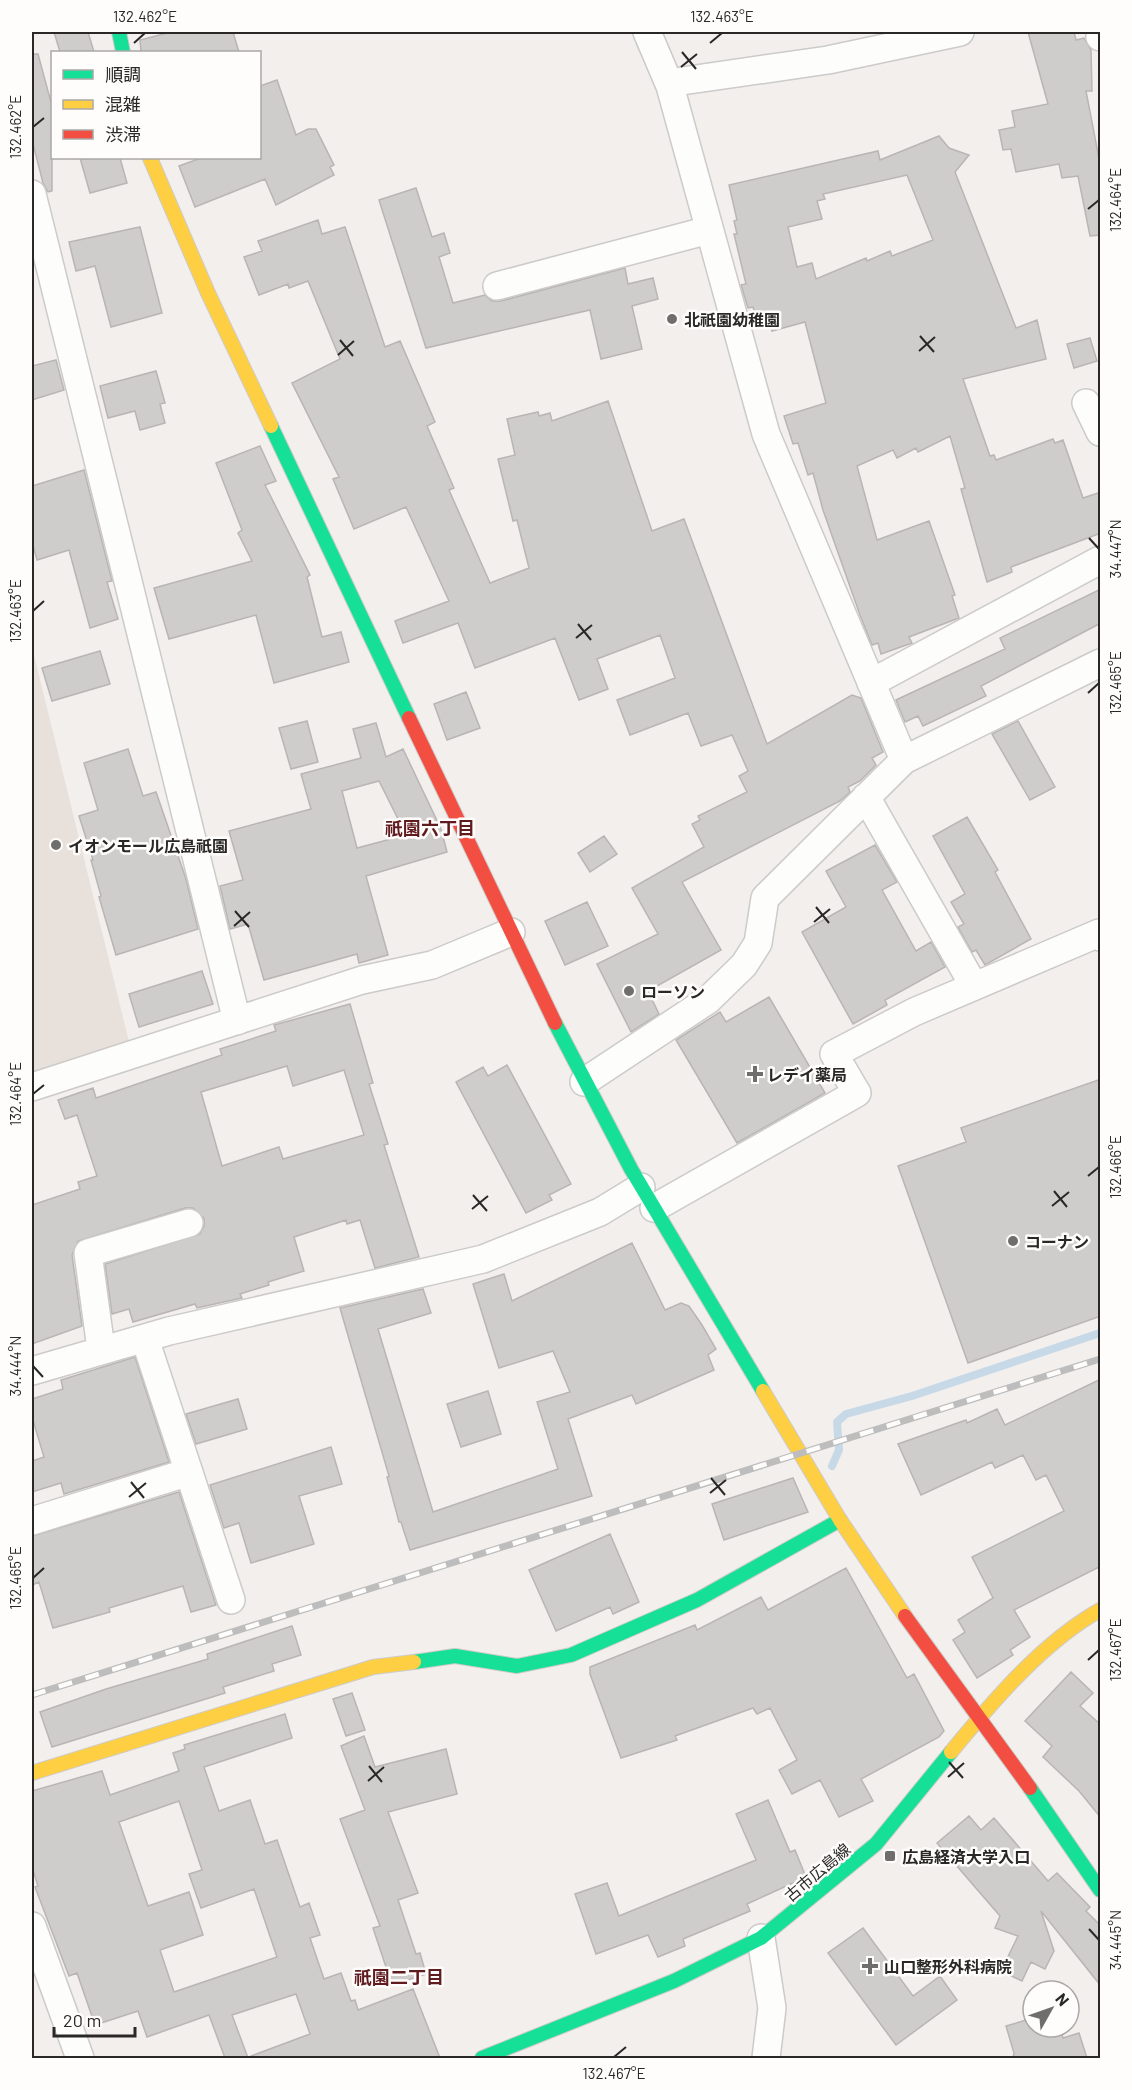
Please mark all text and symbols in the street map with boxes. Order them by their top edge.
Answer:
text: 132.462°E [113,7,177,25]
text: 132.463°E [690,7,754,25]
legend [51,51,261,159]
text: 順調 [105,63,141,85]
text: 混雑 [105,93,141,115]
text: 132.462°E [6,95,24,159]
text: 渋滞 [105,123,141,145]
text: 132.464°E [1106,168,1124,232]
place label: 北祇園幼稚園 [684,310,780,329]
marker: 北祇園幼稚園 [665,312,679,326]
text: 34.447°N [1106,519,1124,579]
text: 132.463°E [6,579,24,643]
text: 132.465°E [1106,651,1124,715]
district label: 祇園六丁目 [385,817,475,839]
place label: イオンモール広島祇園 [68,836,228,855]
marker: イオンモール広島祇園 [49,838,63,852]
place label: ローソン [641,982,705,1001]
marker: ローソン [622,984,636,998]
text: 132.464°E [6,1062,24,1126]
place label: レデイ薬局 [767,1065,847,1084]
marker: レデイ薬局 [748,1067,762,1081]
text: 132.466°E [1106,1135,1124,1199]
place label: コーナン [1025,1232,1089,1251]
marker: コーナン [1006,1234,1020,1248]
text: 34.444°N [6,1336,24,1396]
text: 132.465°E [6,1546,24,1610]
text: 132.467°E [1106,1618,1124,1682]
street label: 古市広島線 [780,1839,854,1905]
place label: 広島経済大学入口 [902,1847,1030,1866]
marker: 広島経済大学入口 [883,1849,897,1863]
text: 34.445°N [1106,1910,1124,1970]
marker: 山口整形外科病院 [861,1957,879,1975]
place label: 山口整形外科病院 [884,1957,1012,1976]
district label: 祇園二丁目 [354,1966,444,1988]
north arrow [1021,1979,1081,2039]
text: N [1052,1989,1074,2009]
scale bar [54,2000,135,2038]
text: 20 m [63,2009,101,2031]
text: 132.467°E [582,2064,646,2082]

